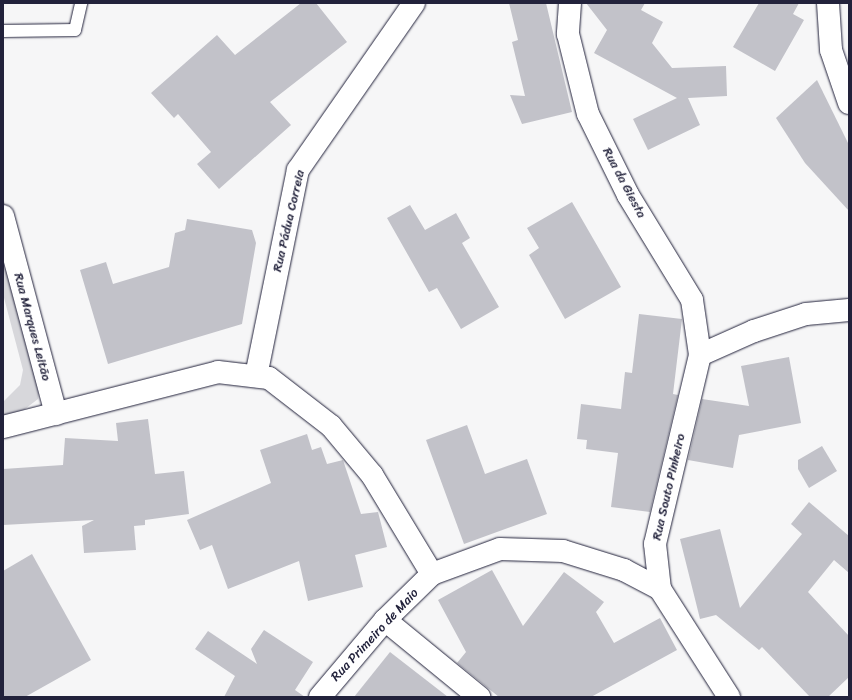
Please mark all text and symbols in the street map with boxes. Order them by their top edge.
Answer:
street label: Rua da Giesta [599,145,649,221]
street label: Rua Pádua Correia [270,168,308,274]
street label: Rua Marques Leitão [10,272,54,382]
street label: Rua Souto Pinheiro [649,432,689,542]
street label: Rua Primeiro de Maio [328,585,422,685]

